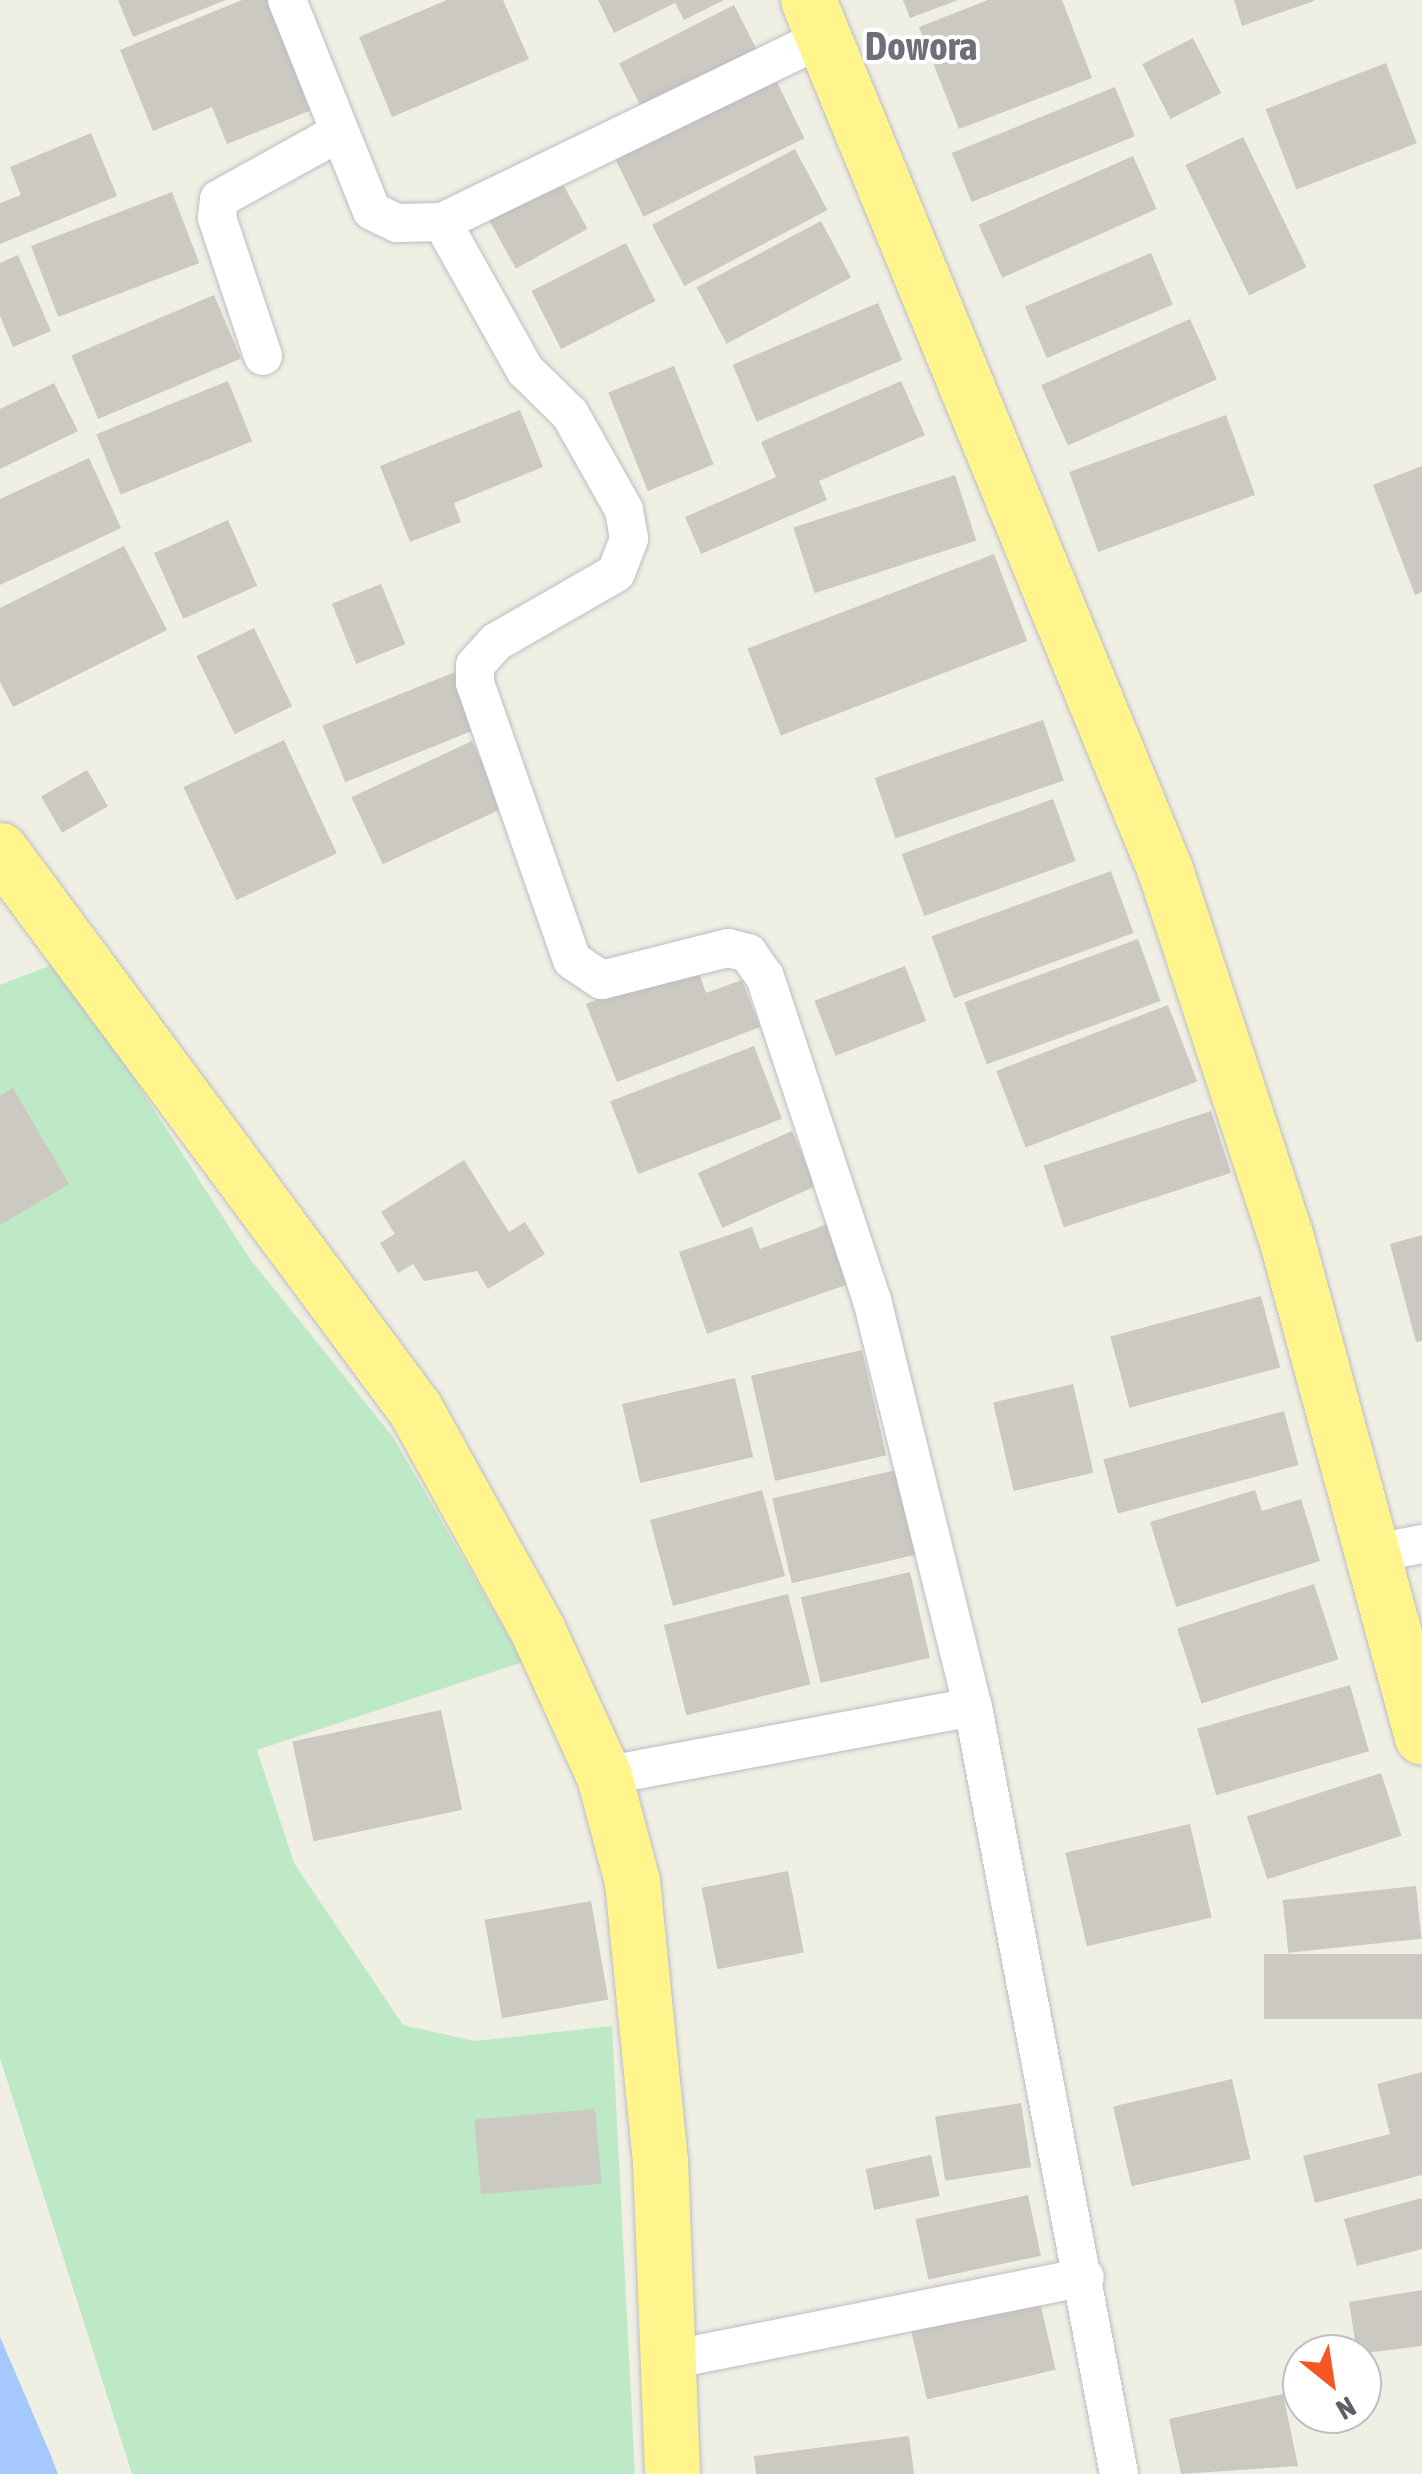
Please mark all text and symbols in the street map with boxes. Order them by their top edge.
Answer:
district label: Dowora [865,22,977,70]
north arrow [1282,2334,1382,2434]
text: N [1331,2390,1361,2426]

